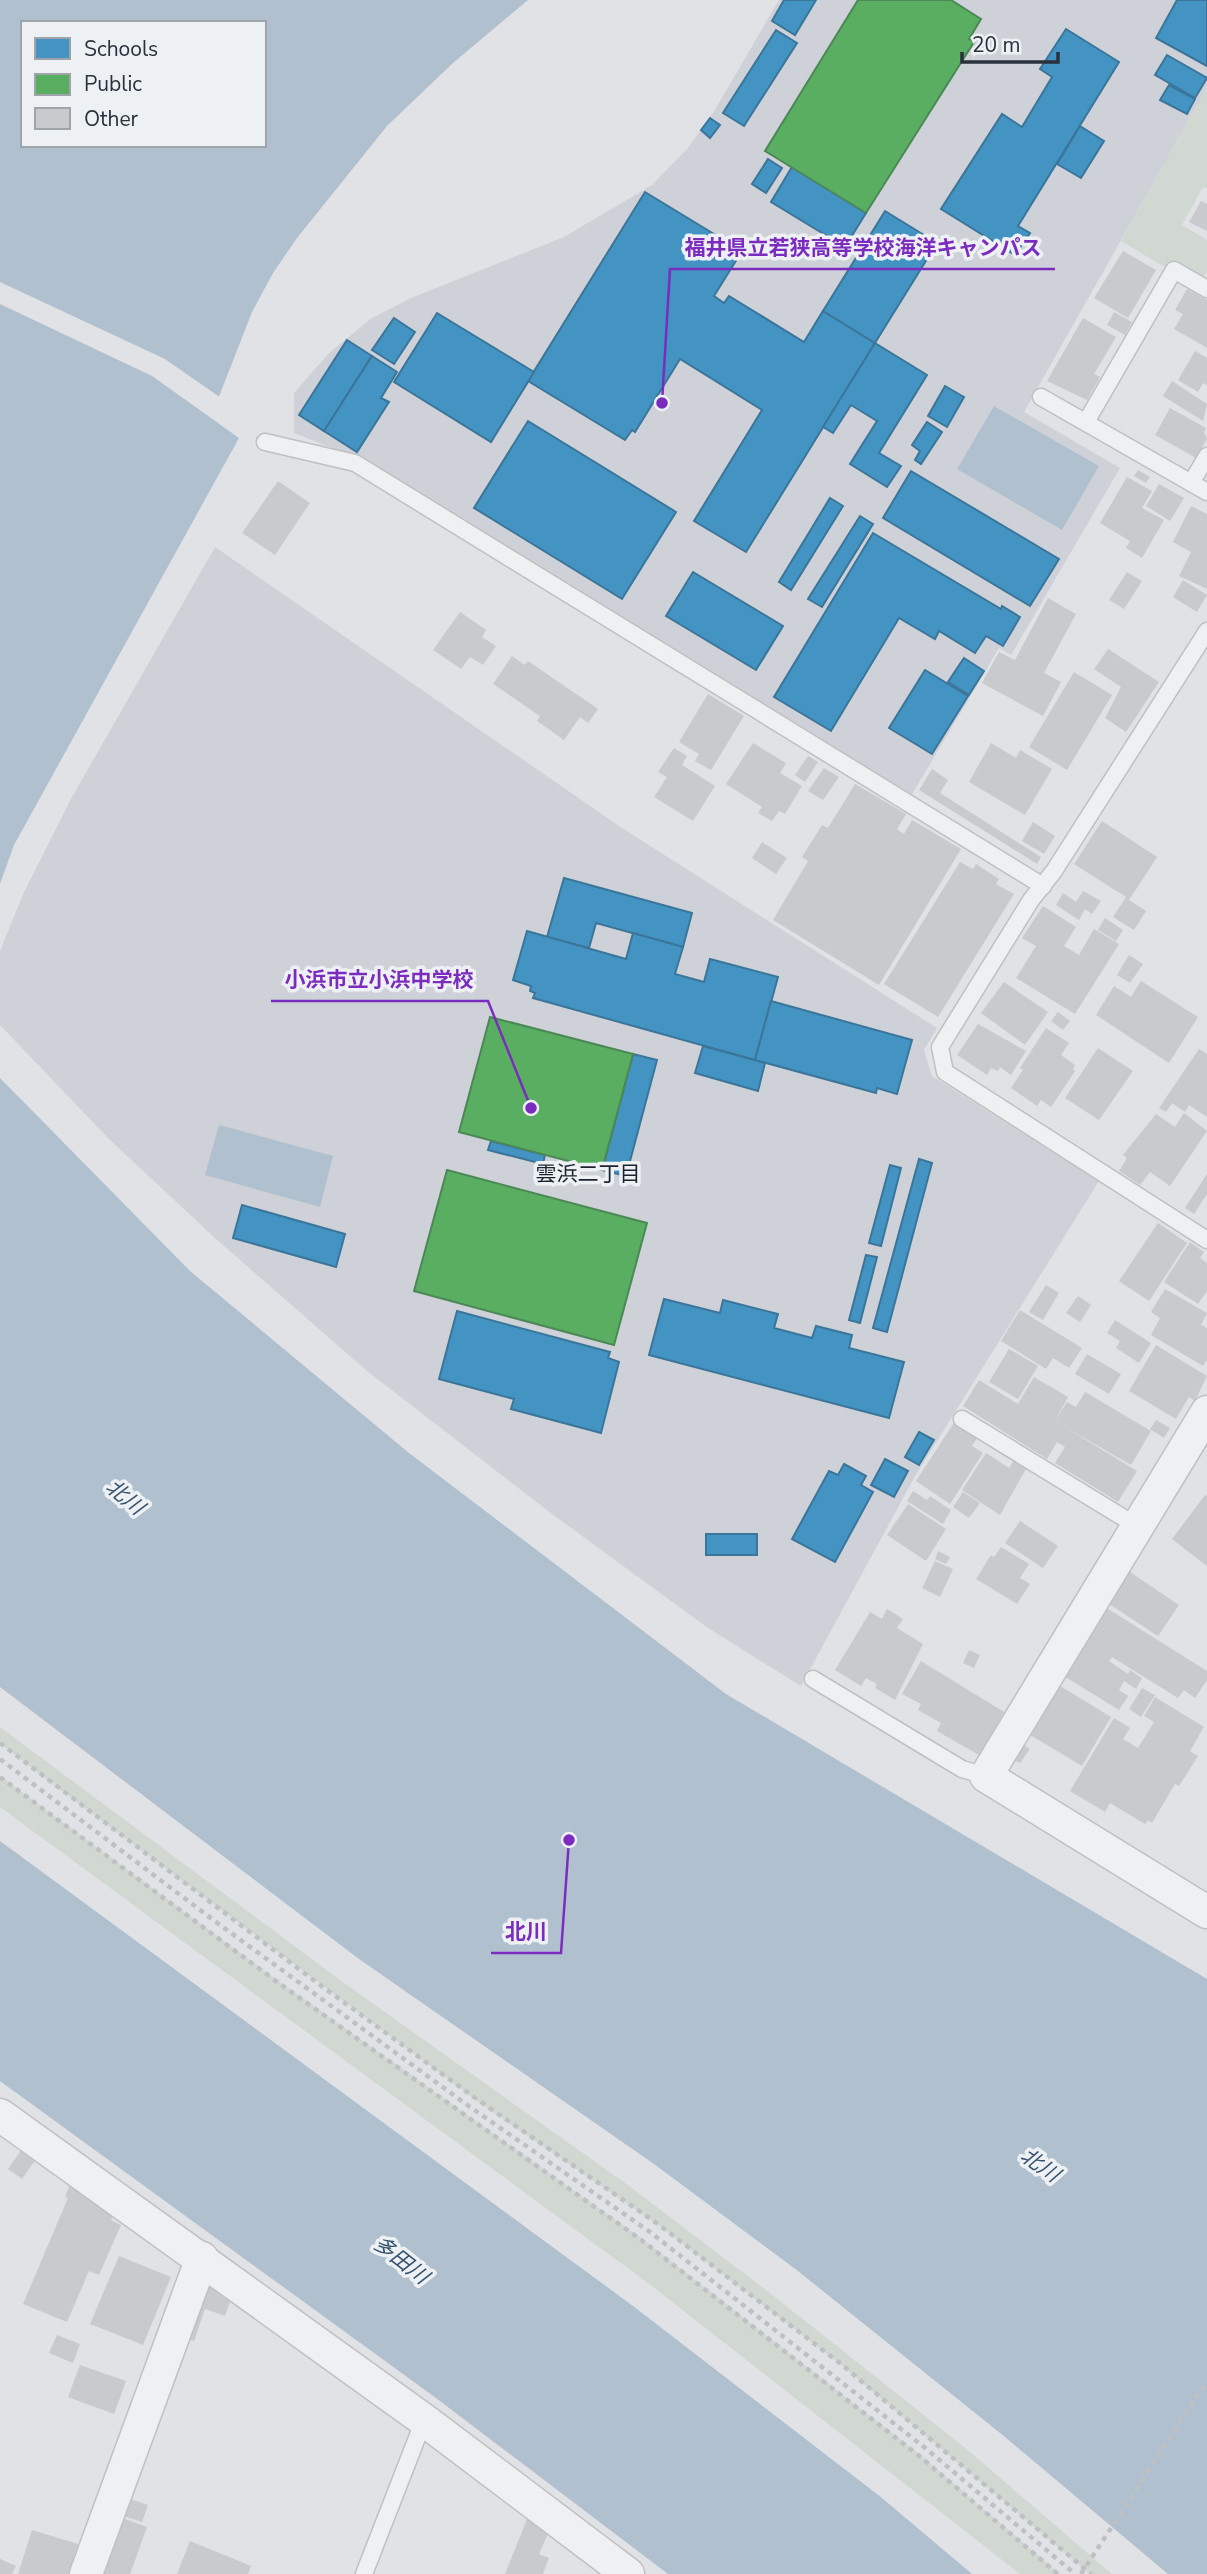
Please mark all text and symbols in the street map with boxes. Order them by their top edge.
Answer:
legend [21,21,266,147]
scale bar [962,21,1058,65]
text: 20 m [972,31,1021,59]
text: Schools [84,35,158,63]
text: Public [84,70,142,98]
text: Other [84,105,139,133]
callout: 福井県立若狭高等学校海洋キャンパス [670,227,1055,269]
text: 福井県立若狭高等学校海洋キャンパス [685,234,1042,262]
callout: 小浜市立小浜中学校 [271,959,488,1001]
text: 小浜市立小浜中学校 [285,966,474,994]
district label: 雲浜二丁目 [536,1160,641,1188]
water label: 北川 [100,1473,152,1522]
callout: 北川 [491,1911,561,1953]
text: 北川 [505,1918,547,1946]
water label: 北川 [1015,2141,1067,2190]
water label: 多田川 [368,2230,436,2292]

